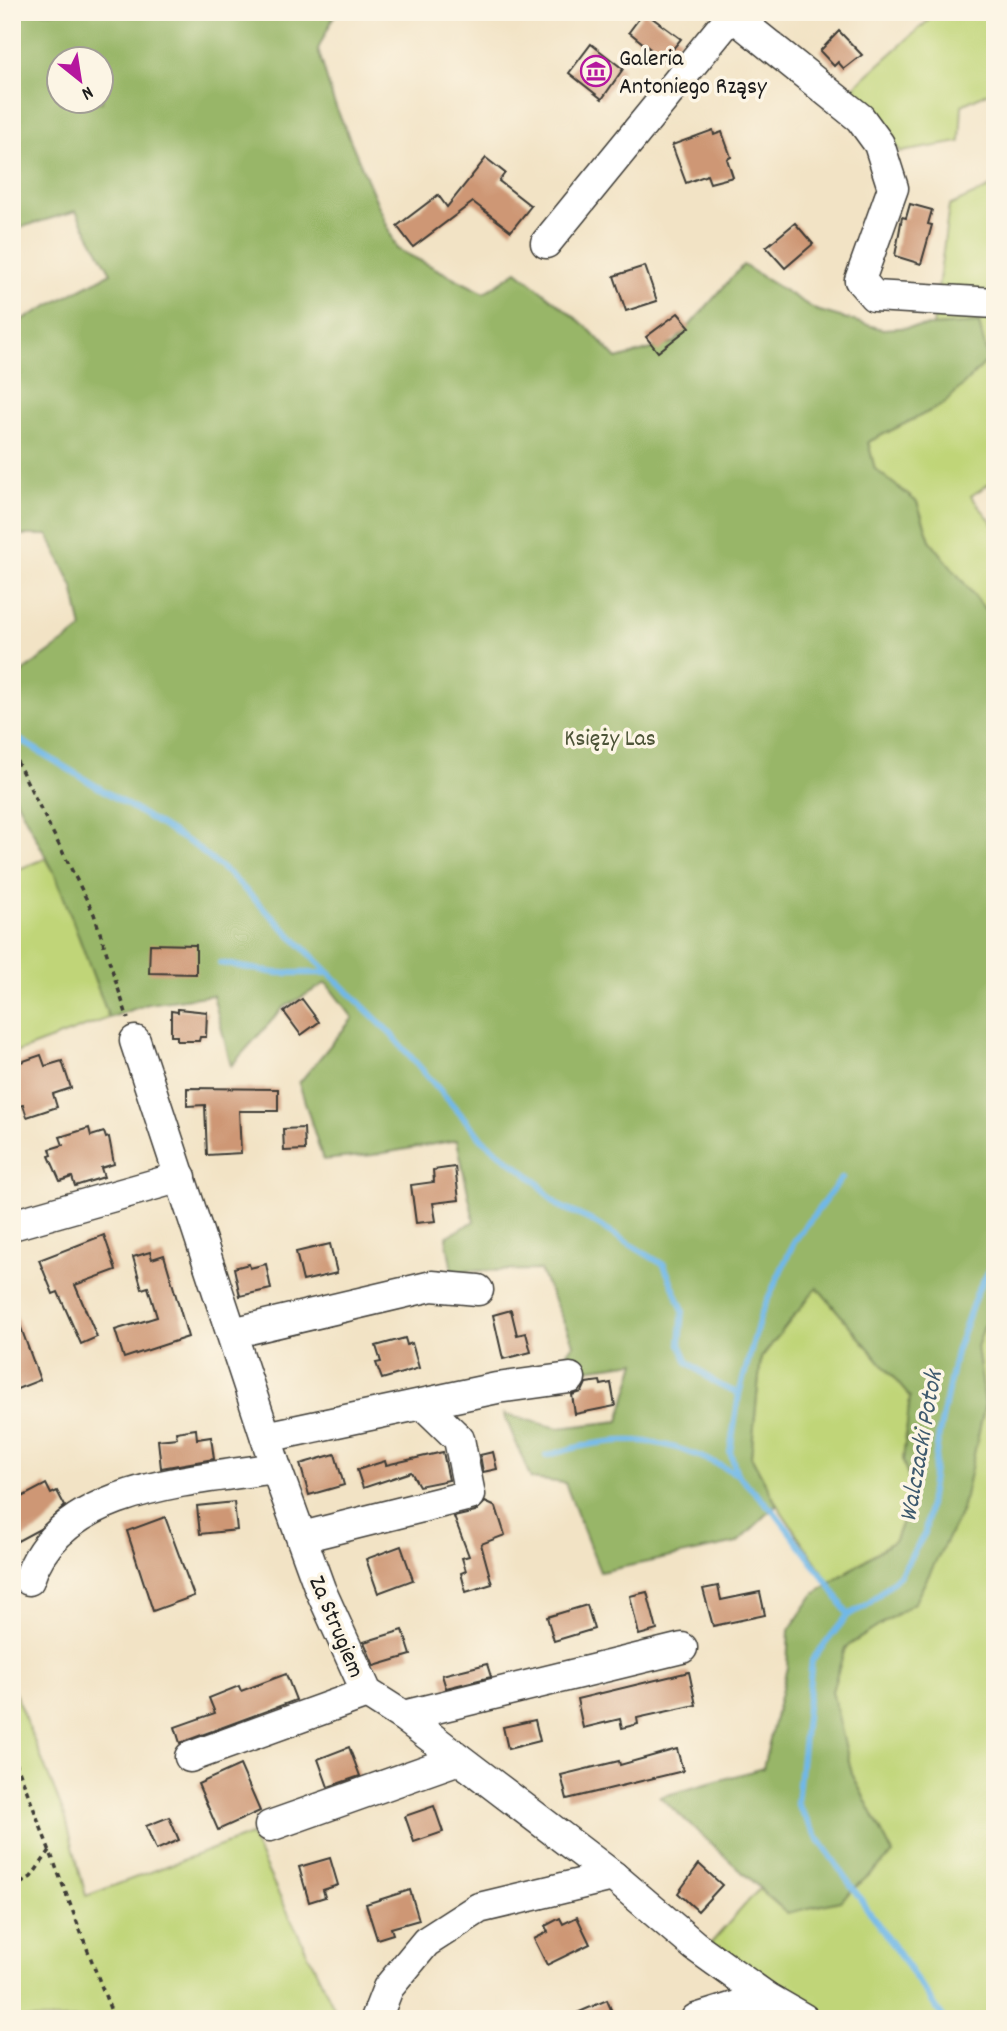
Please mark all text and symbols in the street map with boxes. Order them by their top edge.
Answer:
place label: Galeria Antoniego Rząsy [619,43,768,105]
north arrow [46,46,116,116]
museum icon: Galeria Antoniego Rząsy [579,54,613,88]
text: N [76,78,98,106]
park label: Księży Las [564,723,656,757]
water label: Walczacki Potok [891,1366,954,1525]
street label: Za Strugiem [298,1571,372,1684]

